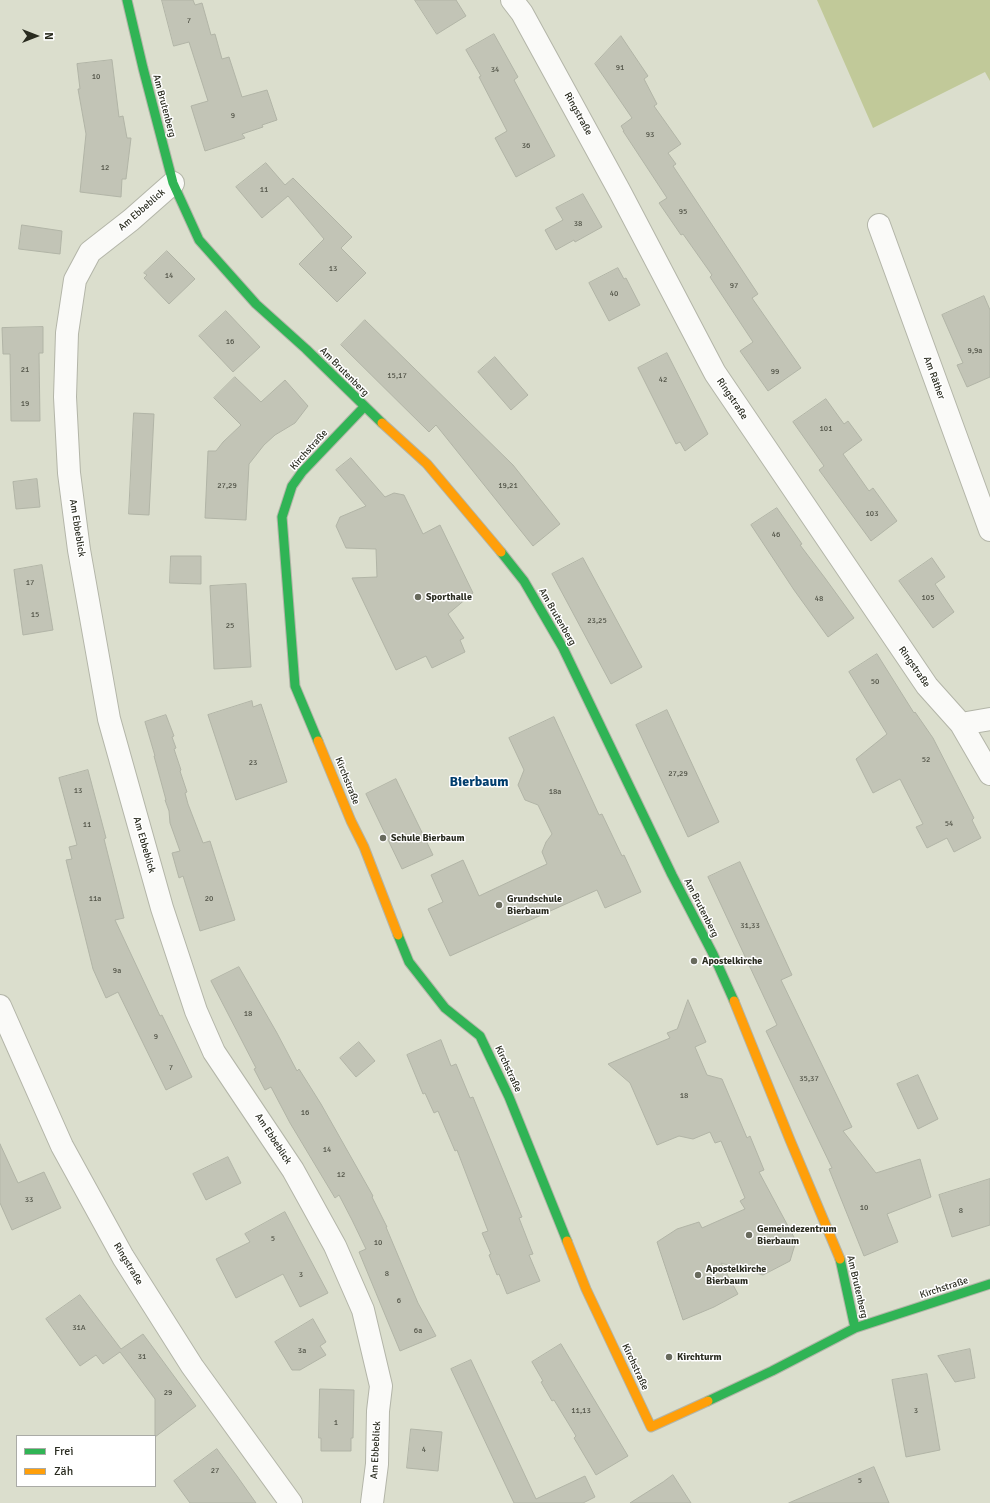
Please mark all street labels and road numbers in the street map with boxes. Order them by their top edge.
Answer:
street label: Am Brutenberg [150,73,178,139]
street label: Ringstraße [561,90,595,138]
street label: Am Ebbeblick [116,186,168,234]
street label: Am Brutenberg [317,345,371,399]
street label: Am Räther [921,355,947,401]
street label: Ringstraße [714,376,750,422]
street label: Kirchstraße [288,427,330,473]
street label: Am Ebbeblick [67,498,87,558]
street label: Am Brutenberg [536,586,578,648]
street label: Ringstraße [896,644,932,690]
street label: Kirchstraße [332,756,362,806]
street label: Am Ebbeblick [130,815,158,875]
street label: Am Brutenberg [681,877,721,939]
street label: Kirchstraße [492,1044,524,1094]
street label: Am Ebbeblick [252,1111,294,1167]
street label: Ringstraße [111,1241,145,1287]
street label: Am Brutenberg [844,1254,870,1320]
street label: Kirchstraße [918,1275,970,1301]
street label: Kirchstraße [619,1342,651,1392]
street label: Am Ebbeblick [368,1421,384,1479]

